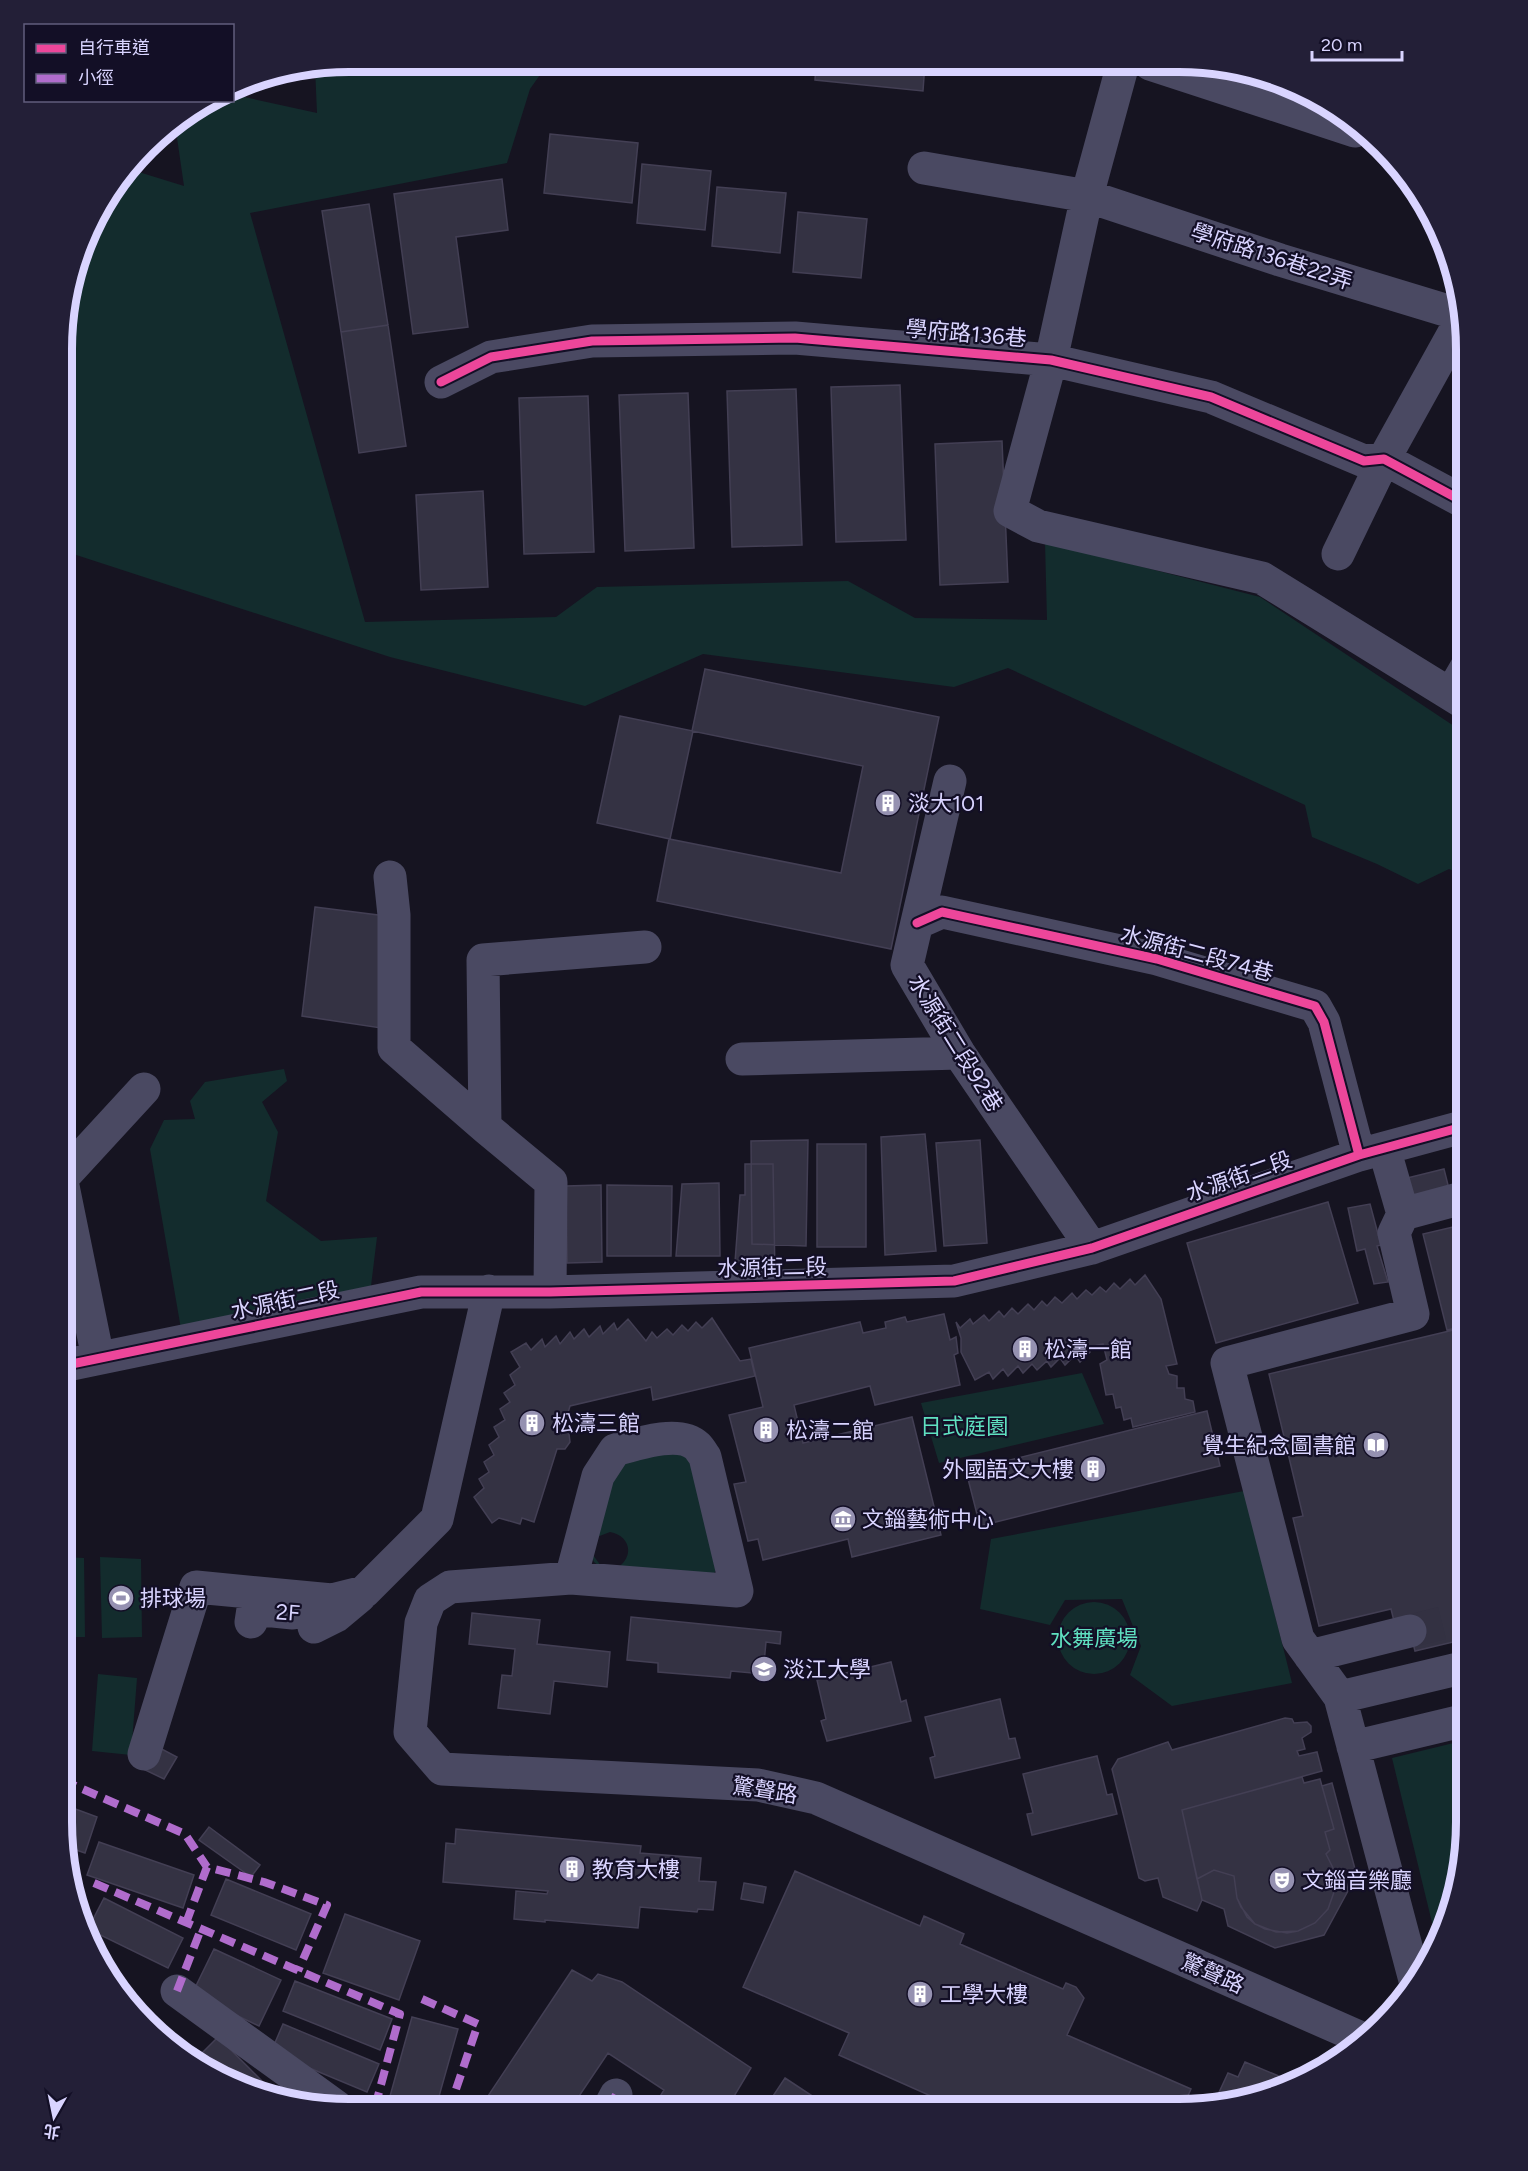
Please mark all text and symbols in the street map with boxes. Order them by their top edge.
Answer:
legend [24,24,234,102]
scale bar [1312,24,1402,62]
text: 20 m [1321,34,1362,56]
text: 自行車道 [78,37,150,59]
text: 小徑 [78,67,114,89]
street label: 學府路136巷22弄 [1188,218,1356,295]
street label: 學府路136巷 [904,315,1028,352]
building icon: 淡大101 [873,788,903,818]
place label: 淡大101 [908,790,984,817]
street label: 水源街二段74巷 [1117,920,1276,987]
street label: 水源街二段92巷 [903,970,1009,1117]
street label: 水源街二段 [1183,1146,1296,1207]
street label: 水源街二段 [717,1253,827,1282]
street label: 水源街二段 [228,1276,342,1325]
building icon: 松濤一館 [1010,1334,1040,1364]
place label: 松濤一館 [1044,1336,1132,1363]
building icon: 松濤三館 [517,1408,547,1438]
place label: 松濤三館 [552,1410,640,1437]
park label: 日式庭園 [920,1413,1008,1440]
building icon: 松濤二館 [751,1415,781,1445]
place label: 松濤二館 [786,1417,874,1444]
library icon: 覺生紀念圖書館 [1361,1430,1391,1460]
place label: 覺生紀念圖書館 [1202,1432,1356,1459]
building icon: 外國語文大樓 [1078,1454,1108,1484]
place label: 外國語文大樓 [942,1456,1074,1483]
museum icon: 文錙藝術中心 [828,1504,858,1534]
place label: 文錙藝術中心 [862,1506,994,1533]
sports icon: 排球場 [106,1583,136,1613]
place label: 排球場 [140,1585,206,1612]
street label: 2F [275,1598,301,1627]
park label: 水舞廣場 [1050,1625,1138,1652]
school or university icon: 淡江大學 [749,1654,779,1684]
place label: 淡江大學 [783,1656,871,1683]
street label: 驚聲路 [730,1772,800,1809]
building icon: 教育大樓 [557,1854,587,1884]
place label: 教育大樓 [592,1856,680,1883]
theatre icon: 文錙音樂廳 [1267,1865,1297,1895]
place label: 文錙音樂廳 [1302,1867,1412,1894]
street label: 驚聲路 [1177,1948,1248,1999]
building icon: 工學大樓 [905,1979,935,2009]
place label: 工學大樓 [940,1981,1028,2008]
north arrow [24,2087,84,2147]
text: 北 [42,2121,61,2142]

